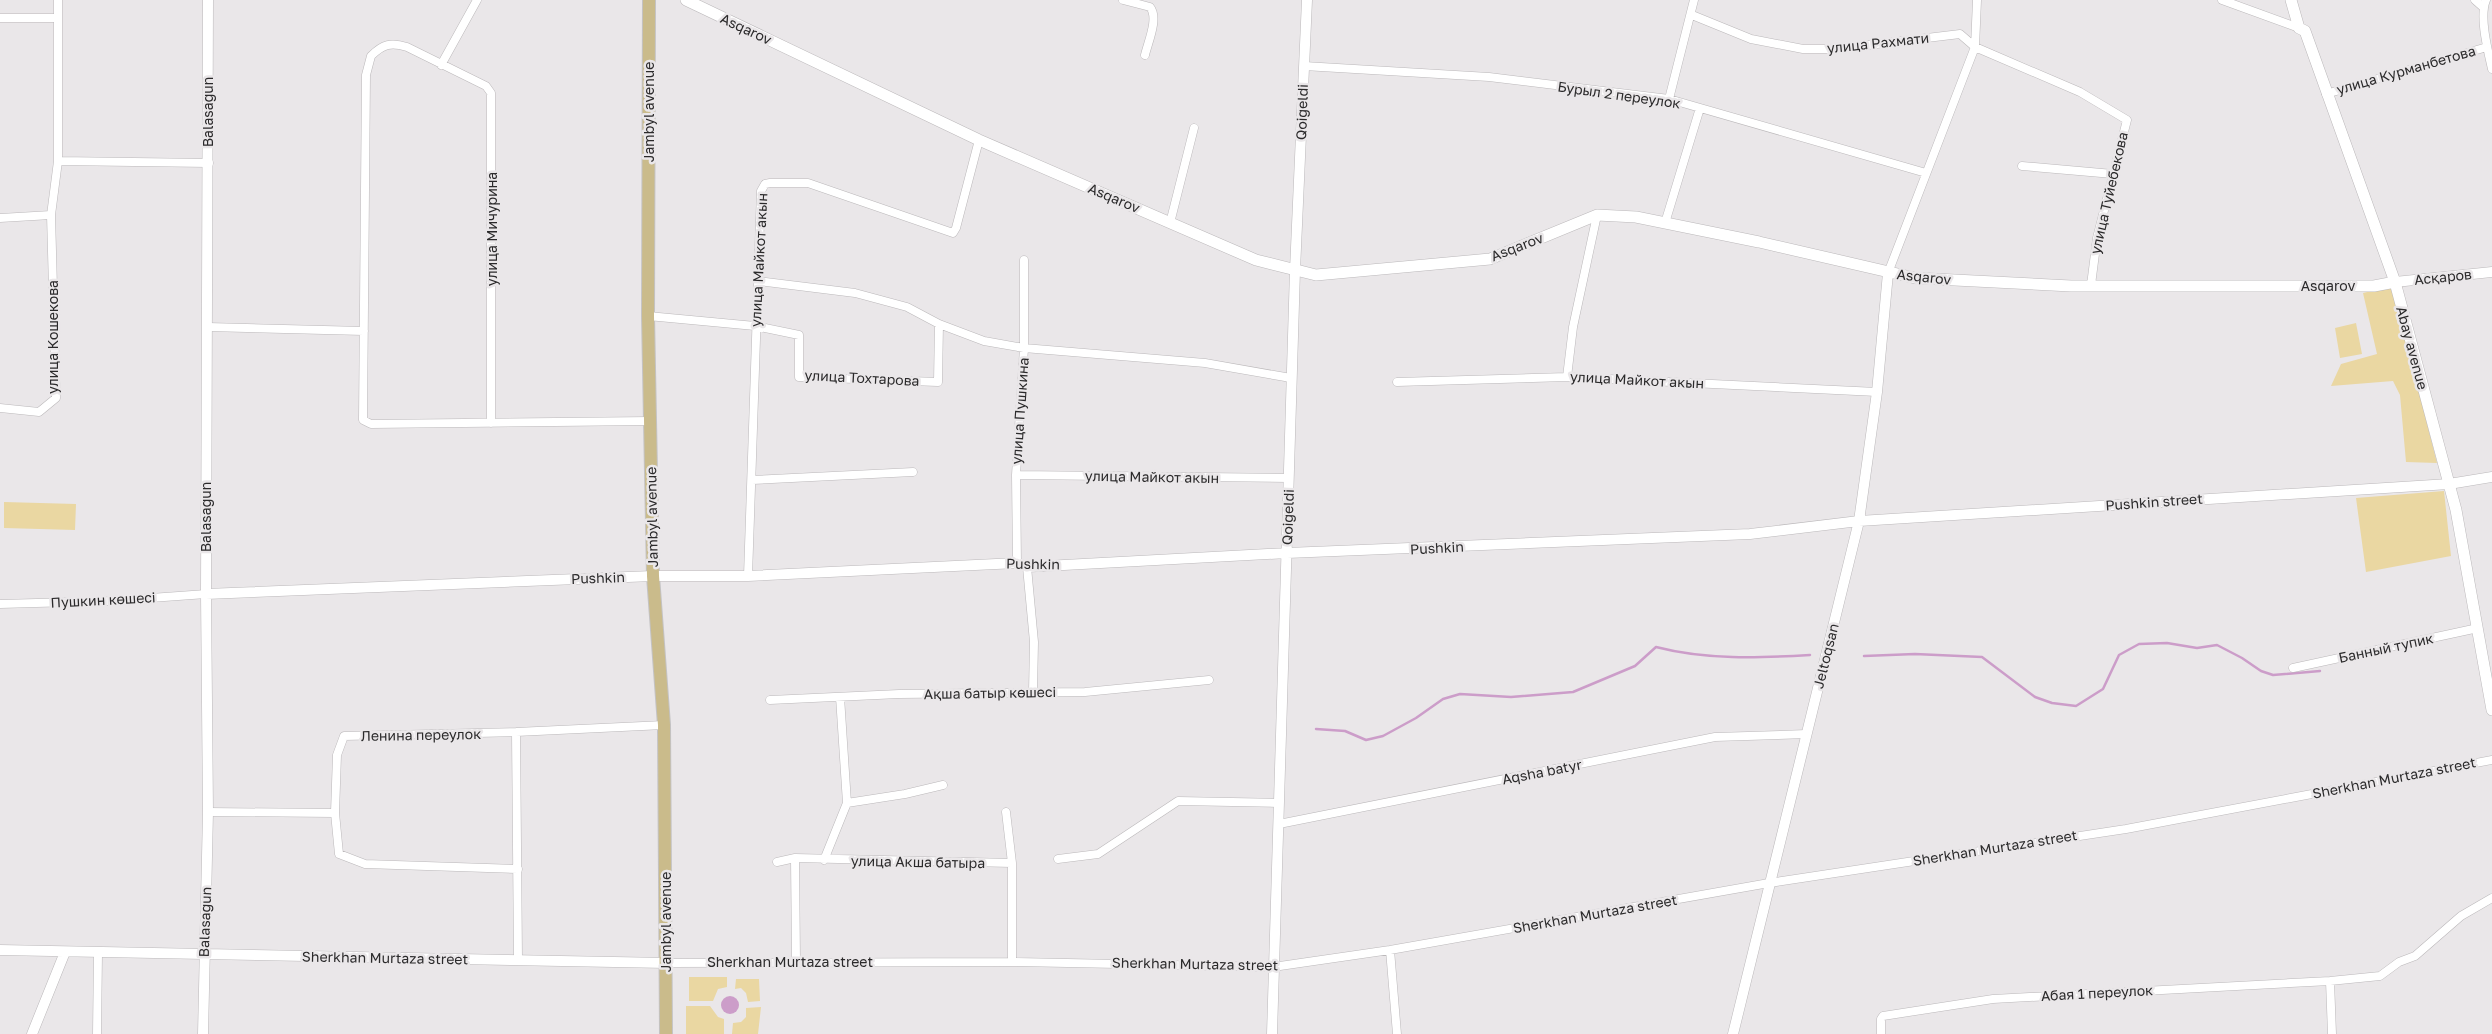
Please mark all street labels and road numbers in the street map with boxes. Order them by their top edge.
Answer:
street label: Asqarov [718,9,775,48]
street label: улица Рахмати [1826,29,1930,56]
street label: улица Курманбетова [2334,42,2477,98]
street label: Jambyl avenue [640,62,657,162]
street label: Balasagun [199,77,216,147]
street label: Бурыл 2 переулок [1556,77,1682,112]
street label: Qoigeldi [1292,84,1311,140]
street label: улица Туйебекова [2086,130,2131,256]
street label: улица Мичурина [483,172,500,286]
street label: Asqarov [1086,179,1143,216]
street label: улица Майкот акын [747,193,770,327]
street label: Asqarov [1488,229,1545,264]
street label: Asqarov [1896,265,1952,288]
street label: Асқаров [2413,265,2473,288]
street label: Asqarov [2301,277,2355,294]
street label: улица Кошекова [44,280,61,394]
street label: Abay avenue [2393,304,2432,391]
street label: улица Пушкина [1007,357,1032,465]
street label: улица Тохтарова [804,366,920,389]
street label: улица Майкот акын [1570,368,1704,391]
street label: Jambyl avenue [642,467,661,568]
street label: улица Майкот акын [1085,467,1219,486]
street label: Balasagun [197,482,214,552]
street label: Qoigeldi [1278,489,1297,545]
street label: Pushkin street [2105,490,2203,513]
street label: Pushkin [1410,538,1464,557]
street label: Pushkin [1006,555,1060,572]
street label: Pushkin [571,568,625,587]
street label: Пушкин көшесі [50,588,156,611]
street label: Jeltoqsan [1809,621,1842,690]
street label: Банный тупик [2337,629,2435,666]
street label: Ақша батыр көшесі [924,683,1056,702]
street label: Ленина переулок [361,725,481,744]
street label: Sherkhan Murtaza street [2311,753,2477,802]
street label: Aqsha batyr [1501,755,1584,788]
street label: Sherkhan Murtaza street [1912,826,2078,869]
street label: улица Акша батыра [851,852,985,871]
street label: Jambyl avenue [657,872,674,972]
street label: Balasagun [195,886,214,958]
street label: Sherkhan Murtaza street [1512,891,1678,936]
street label: Sherkhan Murtaza street [302,948,468,967]
street label: Sherkhan Murtaza street [707,953,873,970]
street label: Sherkhan Murtaza street [1112,954,1278,973]
street label: Абая 1 переулок [2040,981,2154,1004]

